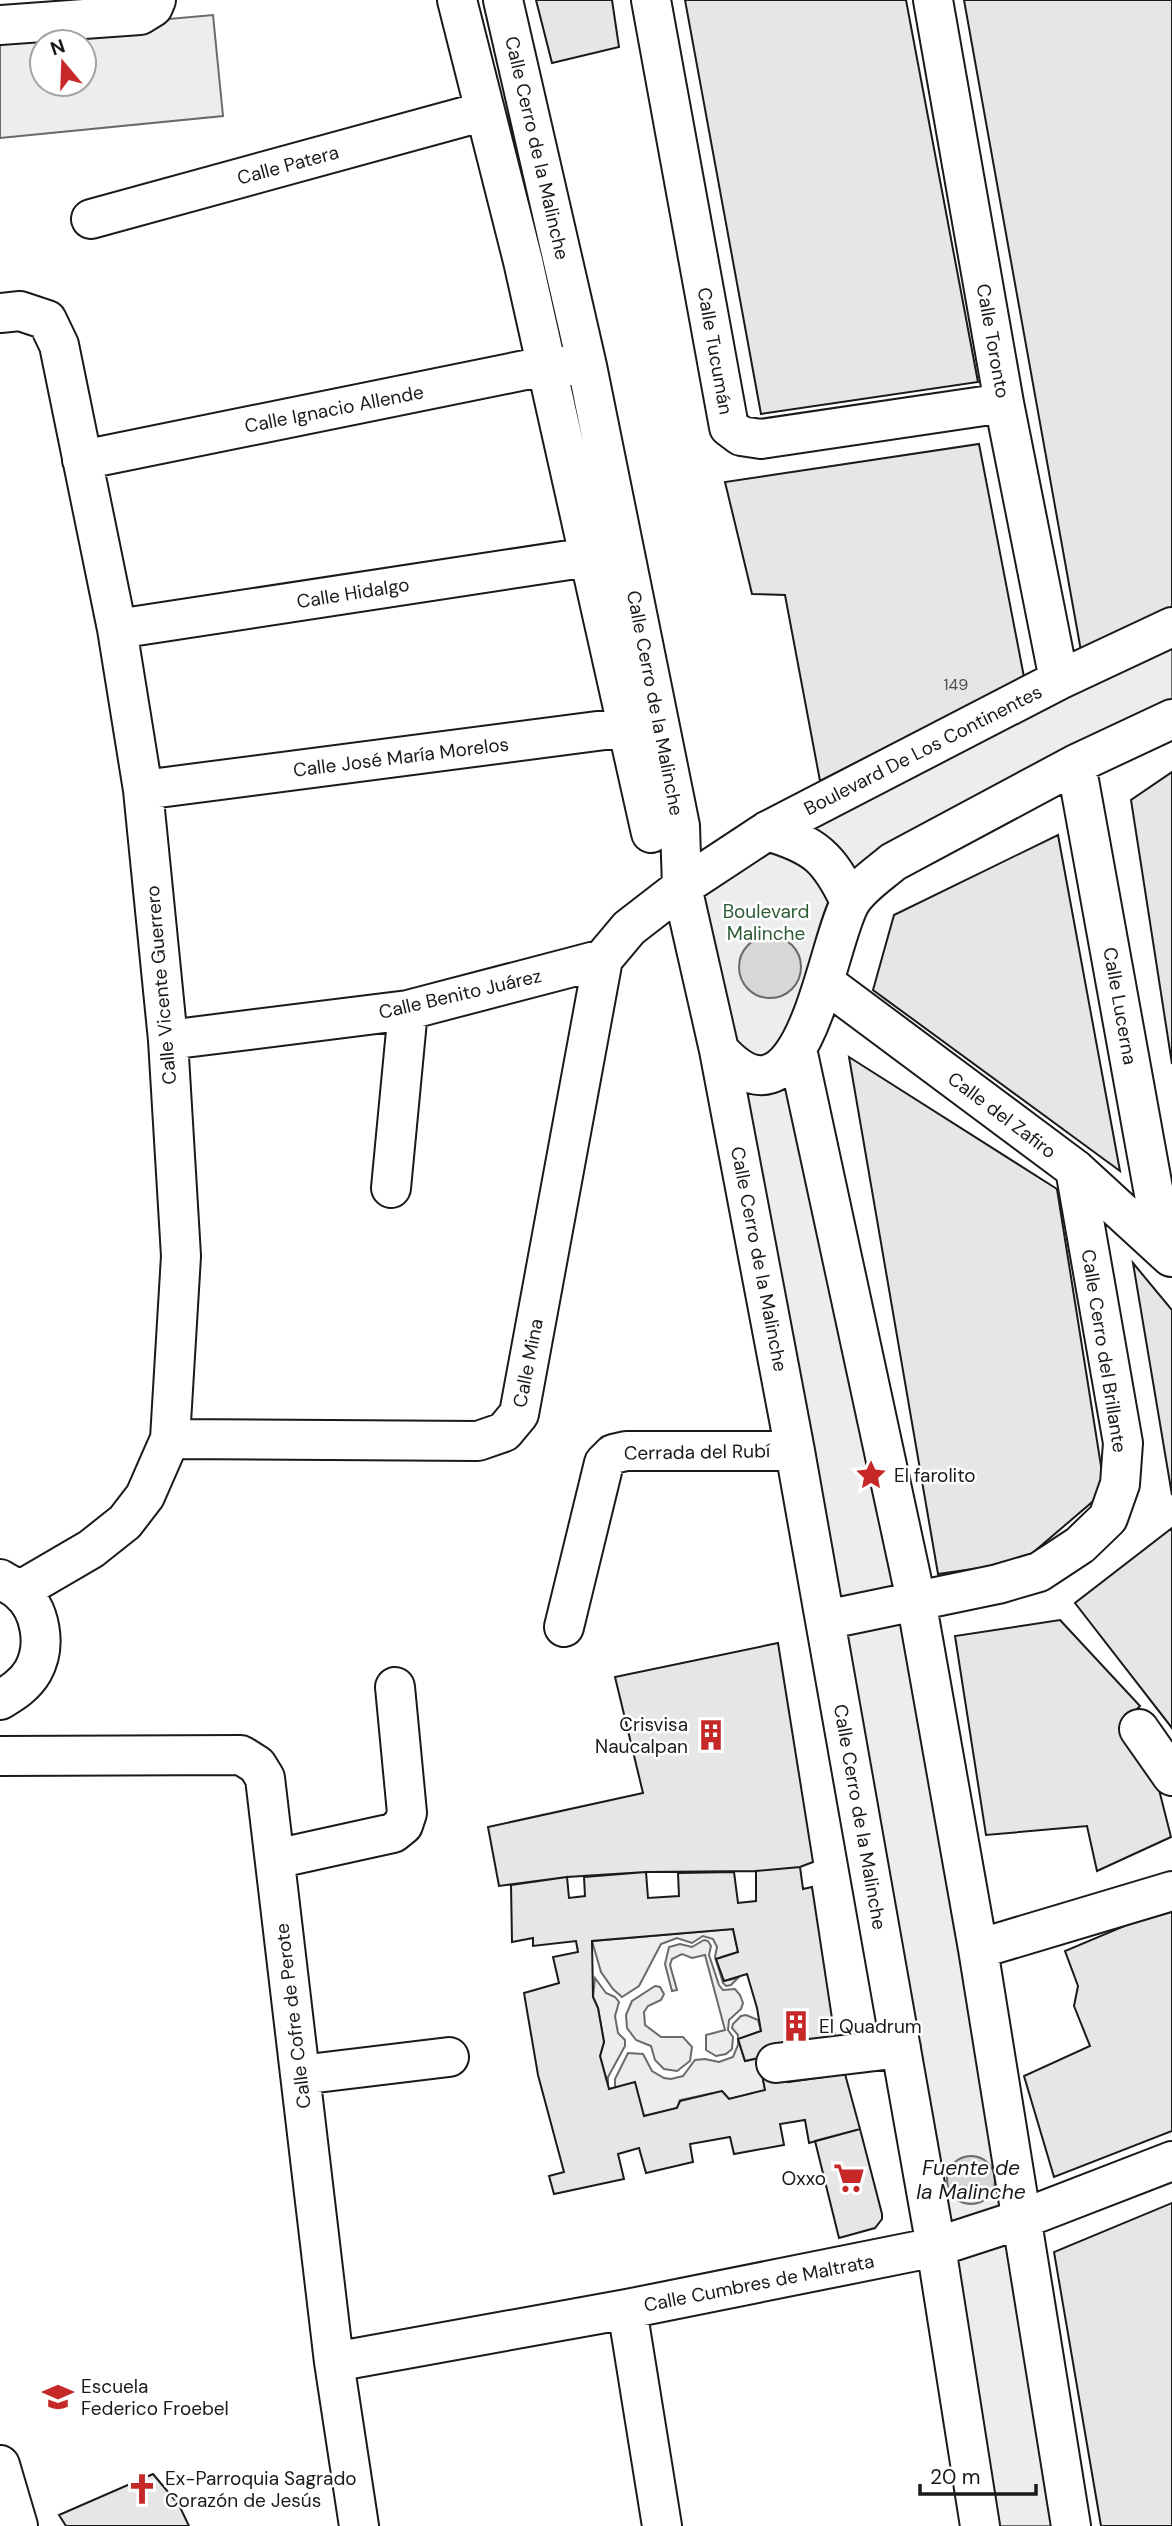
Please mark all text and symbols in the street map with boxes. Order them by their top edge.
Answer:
north arrow [28,28,98,98]
text: N [47,33,68,61]
street label: Calle Cerro de la Malinche [499,34,575,262]
street label: Calle Patera [234,139,342,191]
street label: Calle Toronto [971,282,1015,400]
street label: Calle Tucumán [692,285,738,417]
street label: Calle Ignacio Allende [242,379,426,439]
street label: Calle Hidalgo [295,572,411,614]
street label: Calle Cerro de la Malinche [621,588,689,818]
house number: 149 [944,674,968,695]
street label: Boulevard De Los Continentes [800,679,1046,821]
street label: Calle José María Morelos [292,731,510,783]
street label: Calle Vicente Guerrero [140,884,182,1086]
park label: Boulevard Malinche [723,899,809,946]
street label: Calle Lucerna [1097,945,1143,1067]
street label: Calle Benito Juárez [376,963,544,1025]
street label: Calle del Zafiro [943,1066,1061,1164]
street label: Calle Cerro de la Malinche [725,1144,793,1374]
street label: Calle Cerro del Brillante [1076,1248,1132,1454]
street label: Calle Mina [507,1316,549,1410]
street label: Cerrada del Rubí [624,1438,771,1466]
place icon: El farolito [854,1458,888,1492]
place label: El farolito [894,1463,976,1488]
street label: Calle Cerro de la Malinche [828,1702,892,1932]
place label: Crisvisa Naucalpan [595,1712,688,1759]
building icon: Crisvisa Naucalpan [694,1718,728,1752]
street label: Calle Cofre de Perote [269,1922,317,2110]
building icon: El Quadrum [779,2009,813,2043]
place label: El Quadrum [819,2014,922,2039]
water label: Fuente de la Malinche [916,2154,1026,2206]
supermarket icon: Oxxo [832,2161,866,2195]
place label: Oxxo [782,2166,826,2191]
street label: Calle Cumbres de Maltrata [642,2248,876,2318]
place label: Escuela Federico Froebel [81,2374,229,2421]
school or university icon: Escuela Federico Froebel [41,2380,75,2414]
scale bar [920,2452,1036,2496]
text: 20 m [930,2463,981,2491]
place label: Ex-Parroquia Sagrado Corazón de Jesús [165,2466,357,2513]
church icon: Ex-Parroquia Sagrado Corazón de Jesús [125,2472,159,2506]

